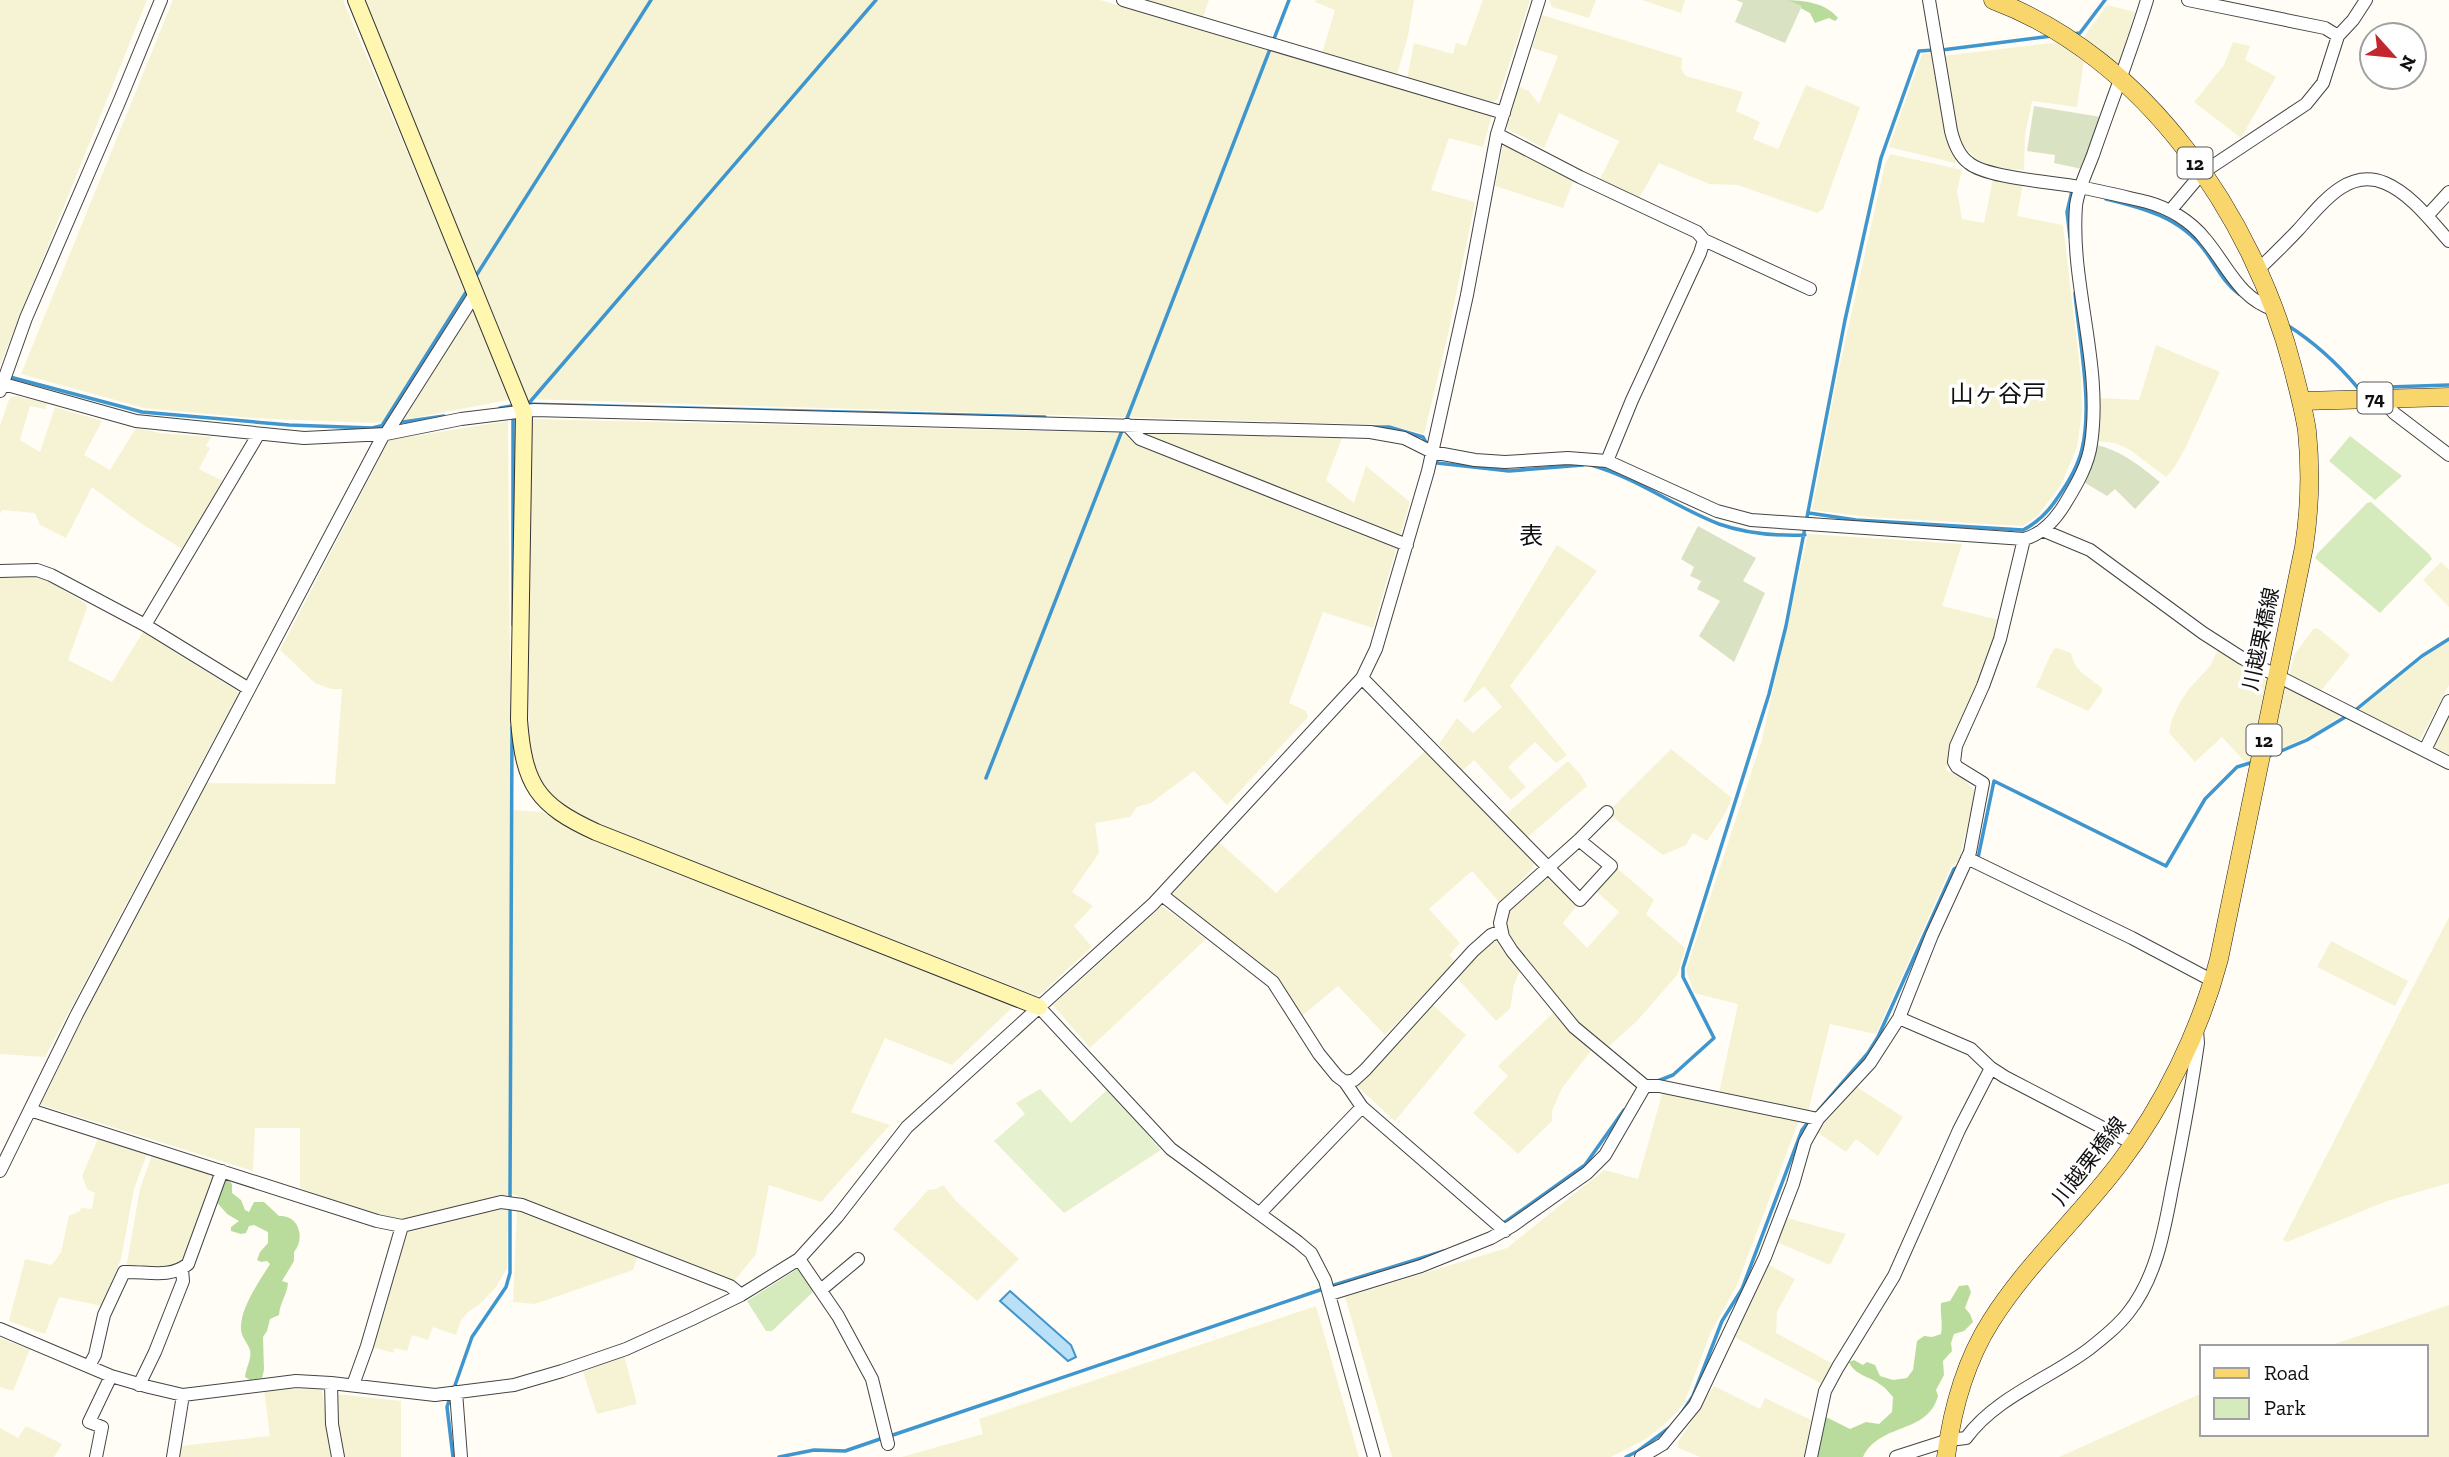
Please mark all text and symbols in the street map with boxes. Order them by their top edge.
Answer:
north arrow [2358,21,2428,91]
text: N [2394,52,2421,75]
road number: 12 [2178,148,2212,178]
district label: 山ヶ谷戸 [1950,379,2046,408]
road number: 74 [2358,382,2392,414]
district label: 表 [1519,521,1543,550]
street label: 川越栗橋線 [2237,585,2284,693]
road number: 12 [2246,724,2282,755]
street label: 川越栗橋線 [2046,1112,2131,1210]
legend [2200,1345,2428,1436]
text: Road [2264,1360,2310,1385]
text: Park [2264,1395,2306,1420]

